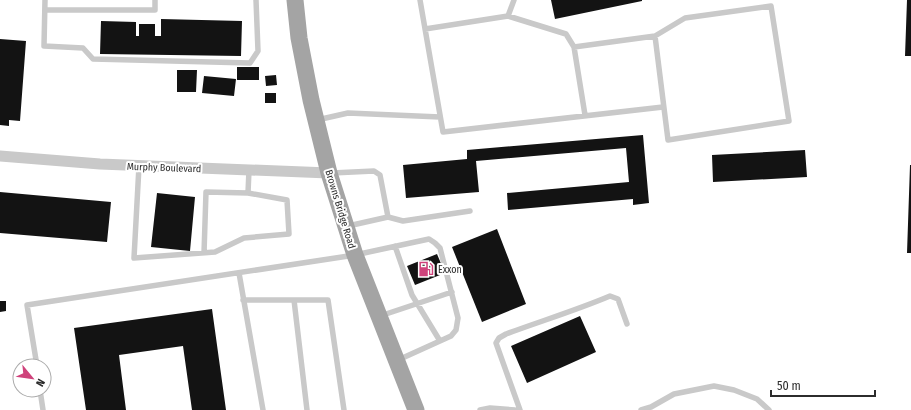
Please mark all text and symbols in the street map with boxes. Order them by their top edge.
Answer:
street label: Murphy Boulevard [127,161,201,175]
street label: Browns Bridge Road [322,168,358,250]
fuel station icon: Exxon [417,260,435,278]
place label: Exxon [438,264,462,276]
north arrow [12,358,52,398]
scale bar [771,372,875,398]
text: N [33,377,48,389]
text: 50 m [777,379,801,393]

